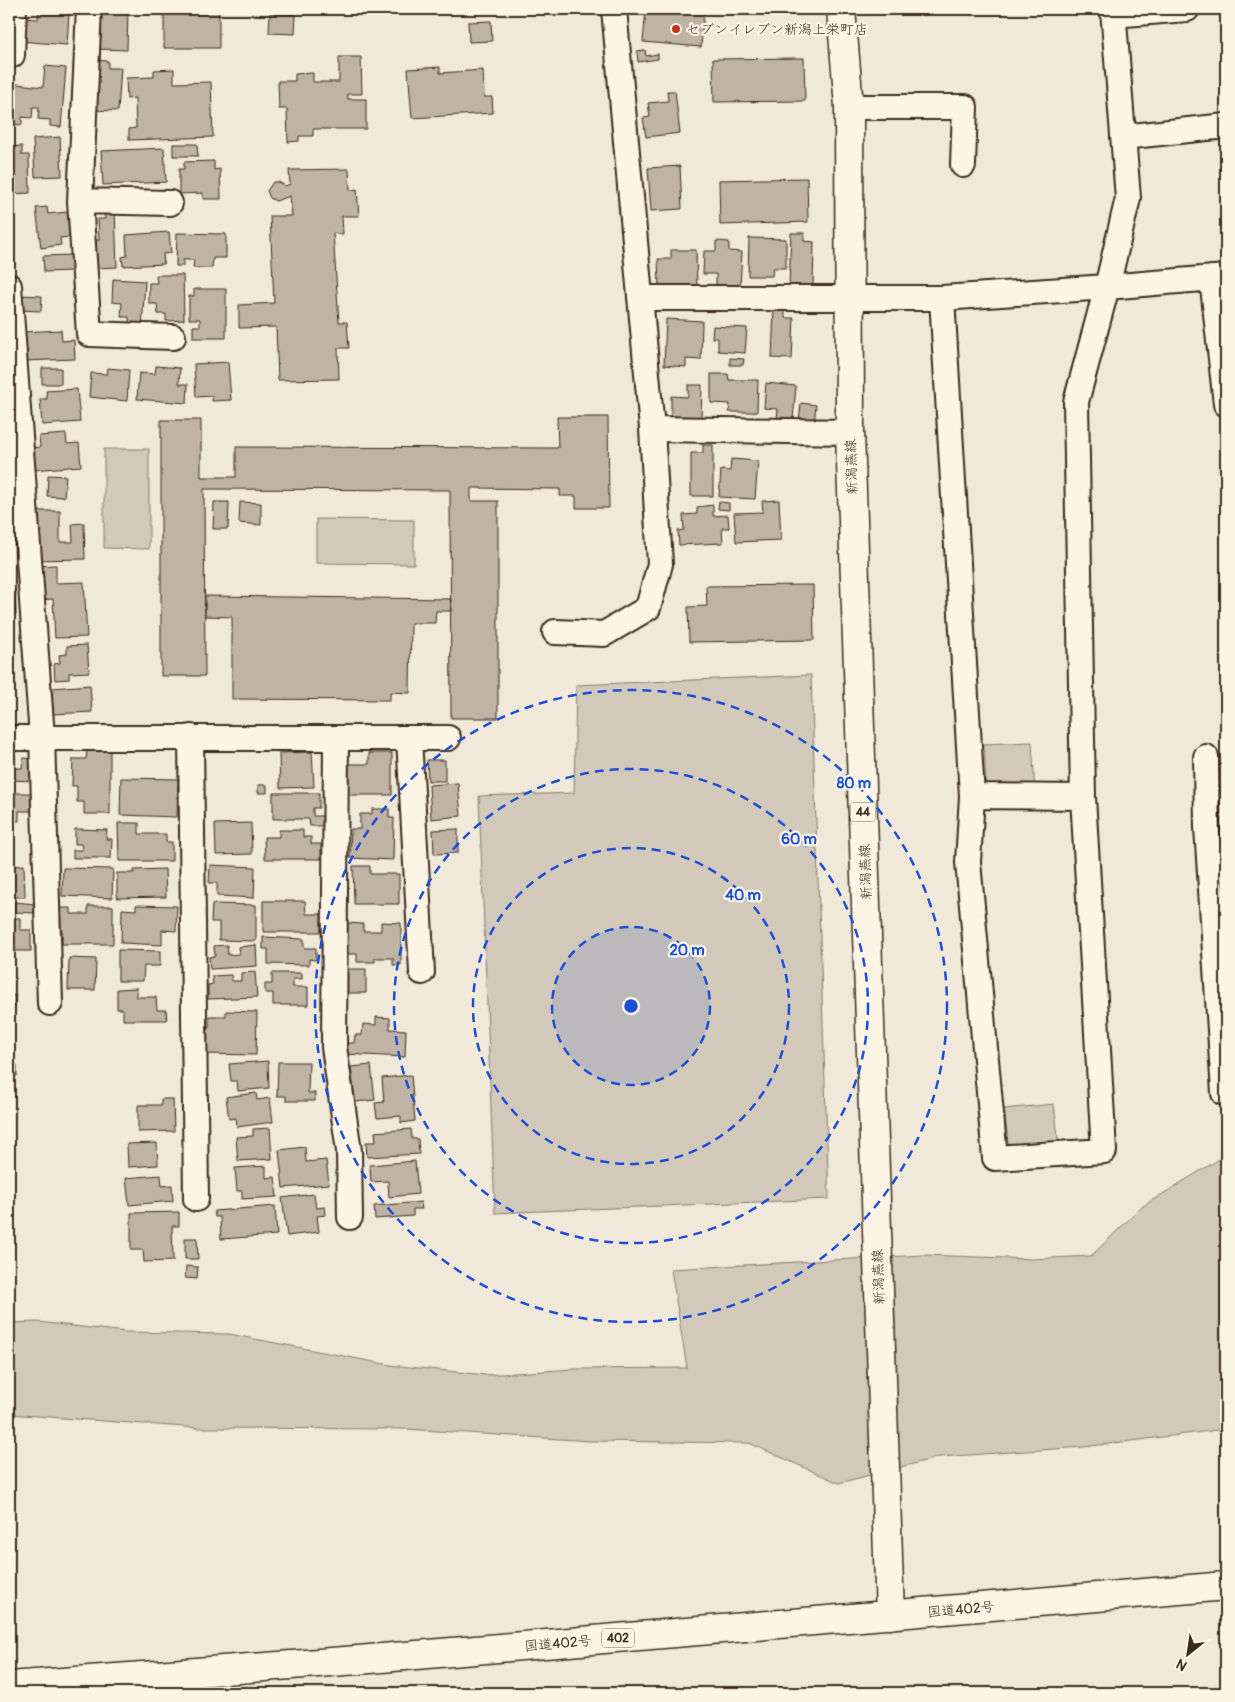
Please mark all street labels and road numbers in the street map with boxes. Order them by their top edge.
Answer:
street label: 新潟燕線 [842,439,861,495]
road number: 44 [850,802,876,822]
street label: 新潟燕線 [856,844,875,900]
street label: 新潟燕線 [869,1249,888,1305]
street label: 国道402号 [927,1598,995,1621]
road number: 402 [602,1629,634,1648]
street label: 国道402号 [524,1632,592,1655]

